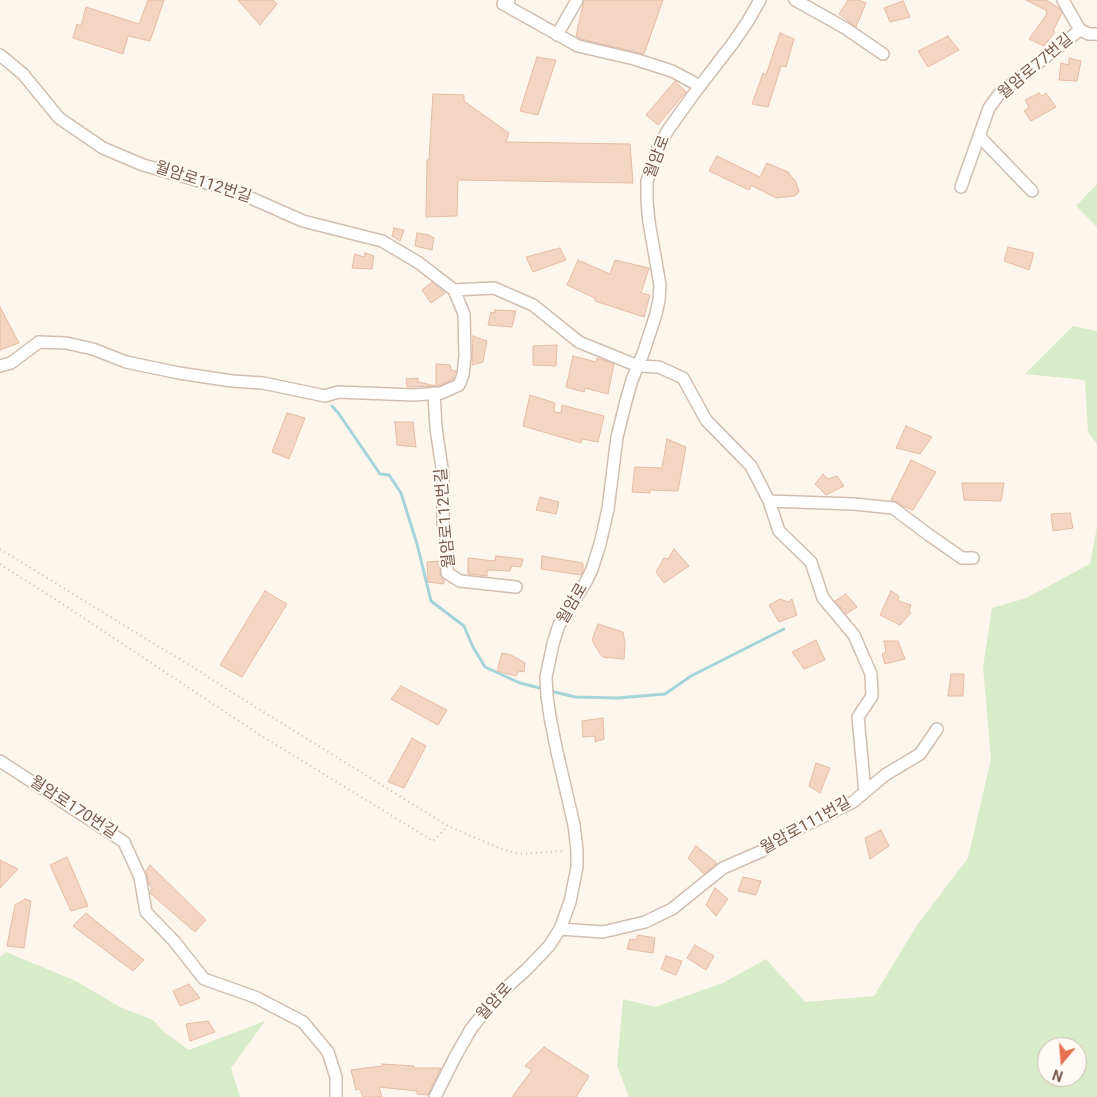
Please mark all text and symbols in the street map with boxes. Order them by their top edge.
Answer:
street label: 월암로77번길 [995,30,1077,104]
street label: 월암로 [641,133,675,181]
street label: 월암로112번길 [152,158,254,208]
street label: 월암로112번길 [432,467,460,569]
street label: 월암로 [554,580,592,628]
street label: 월암로170번길 [26,773,120,843]
street label: 월암로111번길 [757,793,855,859]
street label: 월암로 [473,979,517,1025]
north arrow [1037,1037,1087,1087]
text: N [1051,1066,1065,1084]

